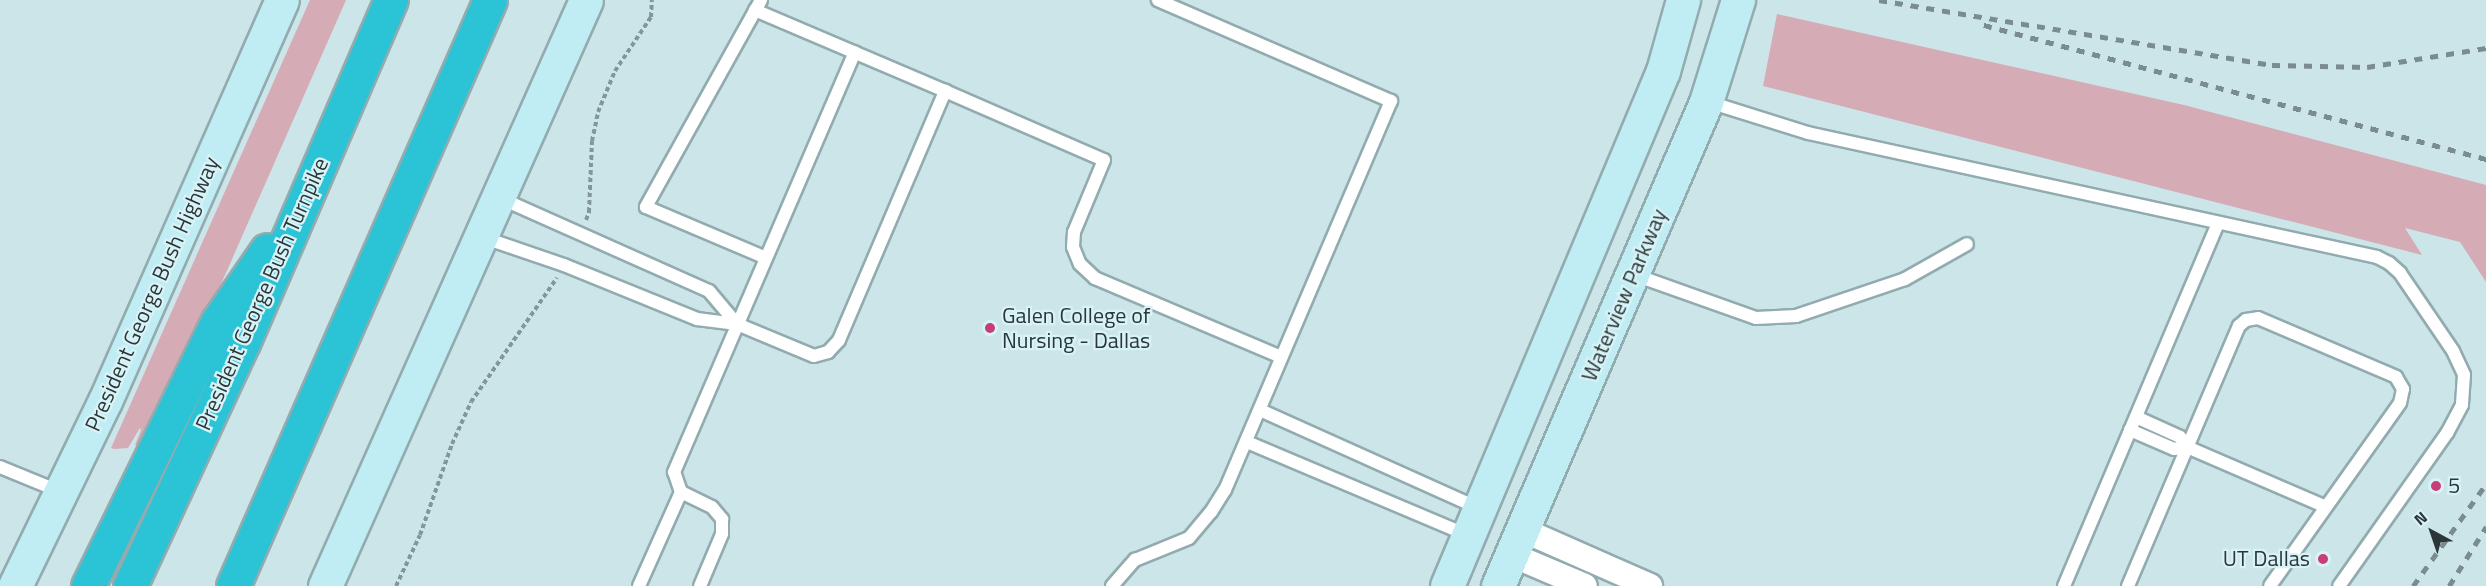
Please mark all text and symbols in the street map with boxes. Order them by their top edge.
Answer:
street label: President George Bush Highway [79,153,225,435]
street label: President George Bush Turnpike [190,154,334,434]
street label: Waterview Parkway [1576,205,1672,385]
place label: Galen College of Nursing - Dallas [1002,302,1150,354]
marker: Galen College of Nursing - Dallas [983,321,997,335]
place label: 5 [2448,473,2460,499]
marker: 5 [2429,479,2443,493]
north arrow [2402,502,2462,562]
text: N [2408,505,2432,531]
place label: UT Dallas [2223,546,2310,572]
marker: UT Dallas [2314,550,2332,568]

